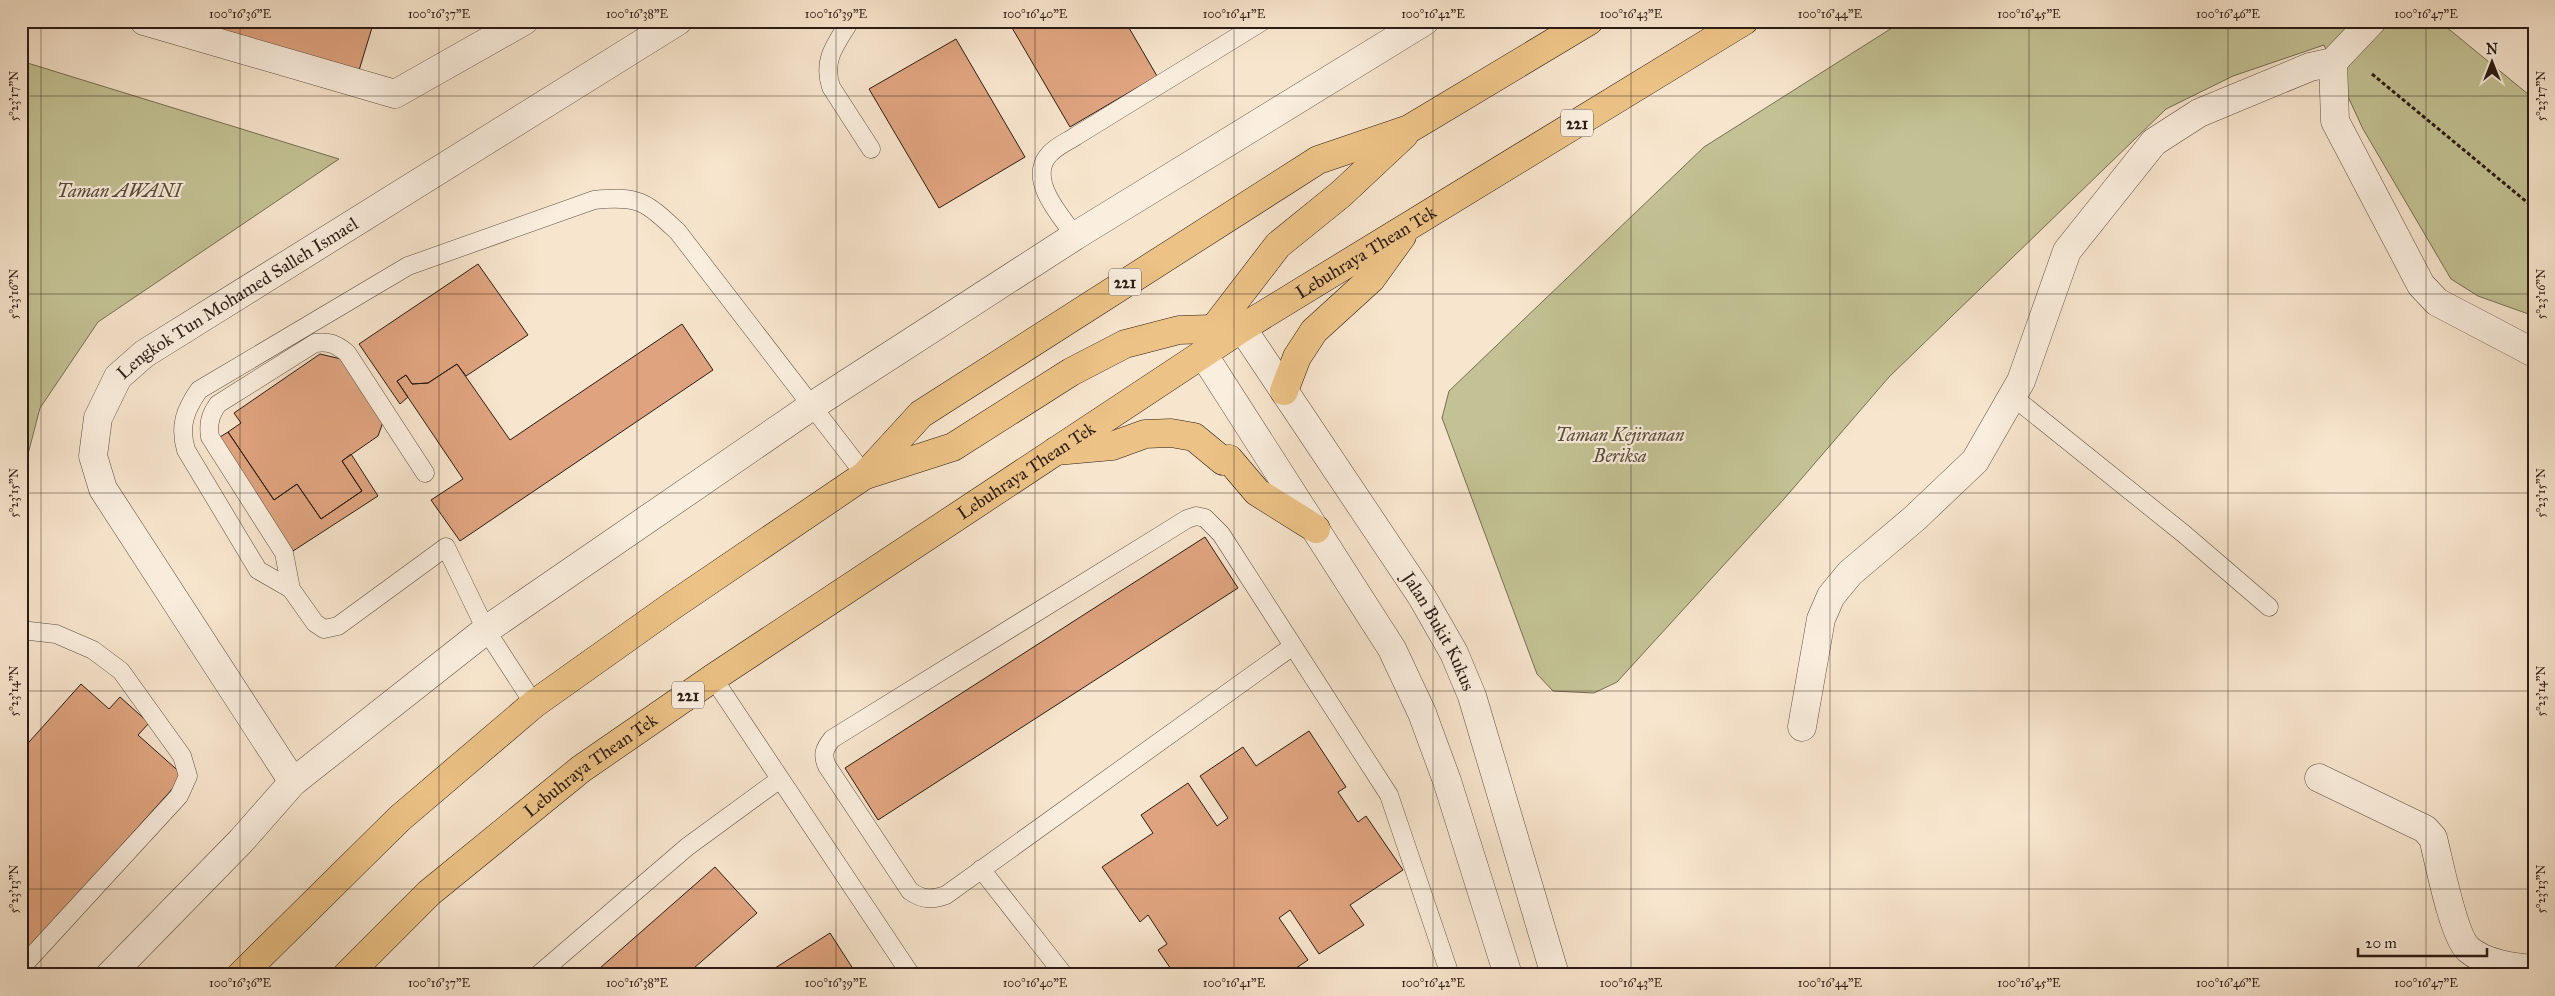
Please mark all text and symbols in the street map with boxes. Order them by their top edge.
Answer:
text: 100°16'36"E [209,7,271,21]
text: 100°16'37"E [408,7,471,21]
text: 100°16'38"E [606,7,669,21]
text: 100°16'39"E [805,7,868,21]
text: 100°16'40"E [1003,7,1068,21]
text: 100°16'41"E [1203,7,1266,21]
text: 100°16'42"E [1401,7,1465,21]
text: 100°16'43"E [1600,7,1663,21]
text: 100°16'44"E [1798,7,1863,21]
text: 100°16'45"E [1997,7,2061,21]
text: 100°16'46"E [2196,7,2260,21]
text: 100°16'47"E [2394,7,2458,21]
north arrow [2468,38,2518,88]
text: N [2486,41,2498,58]
text: 5°23'17"N [7,71,21,121]
text: 5°23'17"N [2534,71,2548,121]
road number: 221 [1561,110,1593,136]
park label: Taman AWANI [57,180,184,202]
street label: Lebuhraya Thean Tek [1292,201,1441,304]
street label: Lengkok Tun Mohamed Salleh Ismael [112,212,362,384]
road number: 221 [1109,268,1141,296]
text: 5°23'16"N [7,269,21,319]
text: 5°23'16"N [2534,269,2548,319]
street label: Lebuhraya Thean Tek [953,417,1100,524]
park label: Taman Kejiranan Beriksa [1556,424,1685,467]
text: 5°23'15"N [7,468,21,518]
text: 5°23'15"N [2534,468,2548,518]
street label: Jalan Bukit Kukus [1395,566,1480,694]
text: 5°23'14"N [7,666,21,716]
text: 5°23'14"N [2534,666,2548,716]
road number: 221 [672,682,704,708]
street label: Lebuhraya Thean Tek [519,708,662,822]
text: 5°23'13"N [7,865,21,913]
text: 5°23'13"N [2534,865,2548,913]
scale bar [2358,926,2486,958]
text: 20 m [2365,934,2397,952]
text: 100°16'36"E [209,976,271,990]
text: 100°16'37"E [408,976,471,990]
text: 100°16'38"E [606,976,669,990]
text: 100°16'39"E [805,976,868,990]
text: 100°16'40"E [1003,976,1068,990]
text: 100°16'41"E [1203,976,1266,990]
text: 100°16'42"E [1401,976,1465,990]
text: 100°16'43"E [1600,976,1663,990]
text: 100°16'44"E [1798,976,1863,990]
text: 100°16'45"E [1997,976,2061,990]
text: 100°16'46"E [2196,976,2260,990]
text: 100°16'47"E [2394,976,2458,990]

